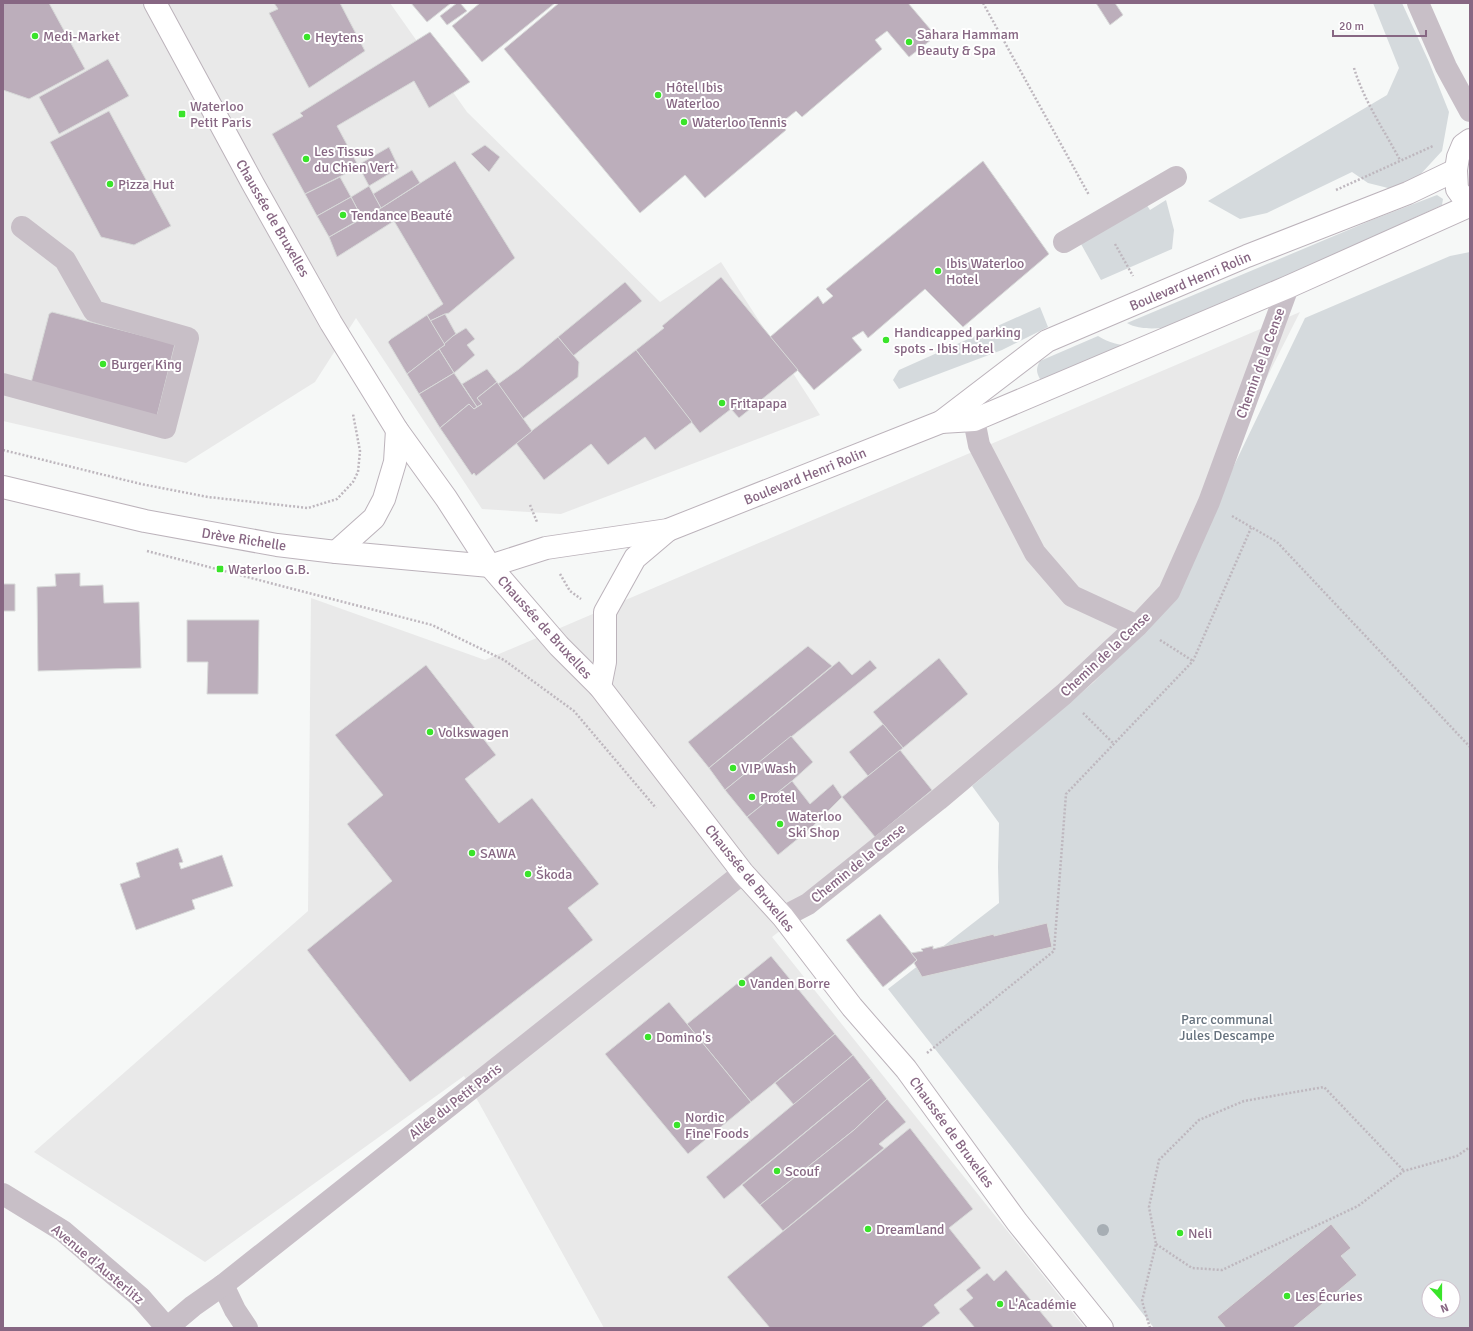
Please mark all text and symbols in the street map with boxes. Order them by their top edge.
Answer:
scale bar [1333,12,1426,38]
text: 20 m [1339,19,1364,34]
place label: Sahara Hammam Beauty & Spa [917,26,1019,59]
place label: Medi-Market [43,28,120,45]
place label: Heytens [315,29,364,46]
marker: Medi-Market [30,31,40,41]
marker: Heytens [302,32,312,42]
marker: Sahara Hammam Beauty & Spa [904,37,914,47]
place label: Hôtel Ibis Waterloo [666,79,723,112]
marker: Hôtel Ibis Waterloo [653,90,663,100]
place label: Waterloo Petit Paris [190,98,251,131]
marker: Waterloo Petit Paris [177,109,187,119]
place label: Waterloo Tennis [692,114,787,131]
marker: Waterloo Tennis [679,117,689,127]
place label: Les Tissus du Chien Vert [314,143,395,176]
marker: Les Tissus du Chien Vert [301,154,311,164]
street label: Chaussée de Bruxelles [232,156,313,280]
place label: Pizza Hut [118,176,175,193]
marker: Pizza Hut [105,179,115,189]
place label: Tendance Beauté [351,207,452,224]
marker: Tendance Beauté [338,210,348,220]
street label: Boulevard Henri Rolin [1127,248,1254,315]
place label: Ibis Waterloo Hotel [946,255,1024,288]
marker: Ibis Waterloo Hotel [933,266,943,276]
street label: Chemin de la Cense [1233,305,1288,421]
place label: Handicapped parking spots - Ibis Hotel [894,324,1021,357]
marker: Handicapped parking spots - Ibis Hotel [881,335,891,345]
place label: Burger King [111,356,182,373]
marker: Burger King [98,359,108,369]
place label: Fritapapa [730,395,787,412]
marker: Fritapapa [717,398,727,408]
street label: Boulevard Henri Rolin [741,444,869,509]
street label: Drève Richelle [200,524,287,555]
place label: Waterloo G.B. [228,561,310,578]
marker: Waterloo G.B. [215,564,225,574]
street label: Chaussée de Bruxelles [494,572,595,682]
street label: Chemin de la Cense [1057,608,1154,700]
place label: Volkswagen [438,724,509,741]
marker: Volkswagen [425,727,435,737]
place label: VIP Wash [741,760,796,777]
marker: VIP Wash [728,763,738,773]
place label: Protel [760,789,796,806]
marker: Protel [747,792,757,802]
place label: Waterloo Ski Shop [788,808,842,841]
marker: Waterloo Ski Shop [775,819,785,829]
street label: Chemin de la Cense [808,820,909,907]
street label: Chaussée de Bruxelles [701,821,798,935]
place label: SAWA [480,845,516,862]
marker: SAWA [467,848,477,858]
place label: Škoda [536,866,572,883]
marker: Škoda [523,869,533,879]
place label: Vanden Borre [750,975,830,992]
marker: Vanden Borre [737,978,747,988]
park label: Parc communal Jules Descampe [1179,1011,1275,1044]
place label: Domino's [656,1029,711,1046]
marker: Domino's [643,1032,653,1042]
street label: Allée du Petit Paris [406,1060,505,1143]
street label: Chaussée de Bruxelles [906,1073,998,1191]
place label: Nordic Fine Foods [685,1109,749,1142]
marker: Nordic Fine Foods [672,1120,682,1130]
place label: Scouf [785,1163,820,1180]
marker: Scouf [772,1166,782,1176]
street label: Avenue d'Austerlitz [48,1221,147,1308]
place label: DreamLand [876,1221,945,1238]
marker: DreamLand [863,1224,873,1234]
place label: Neli [1188,1225,1212,1242]
marker: Neli [1175,1228,1185,1238]
north arrow [1421,1279,1461,1319]
place label: Les Écuries [1295,1288,1363,1305]
marker: Les Écuries [1282,1291,1292,1301]
place label: L'Académie [1008,1296,1077,1313]
marker: L'Académie [995,1299,1005,1309]
text: N [1439,1300,1450,1315]

